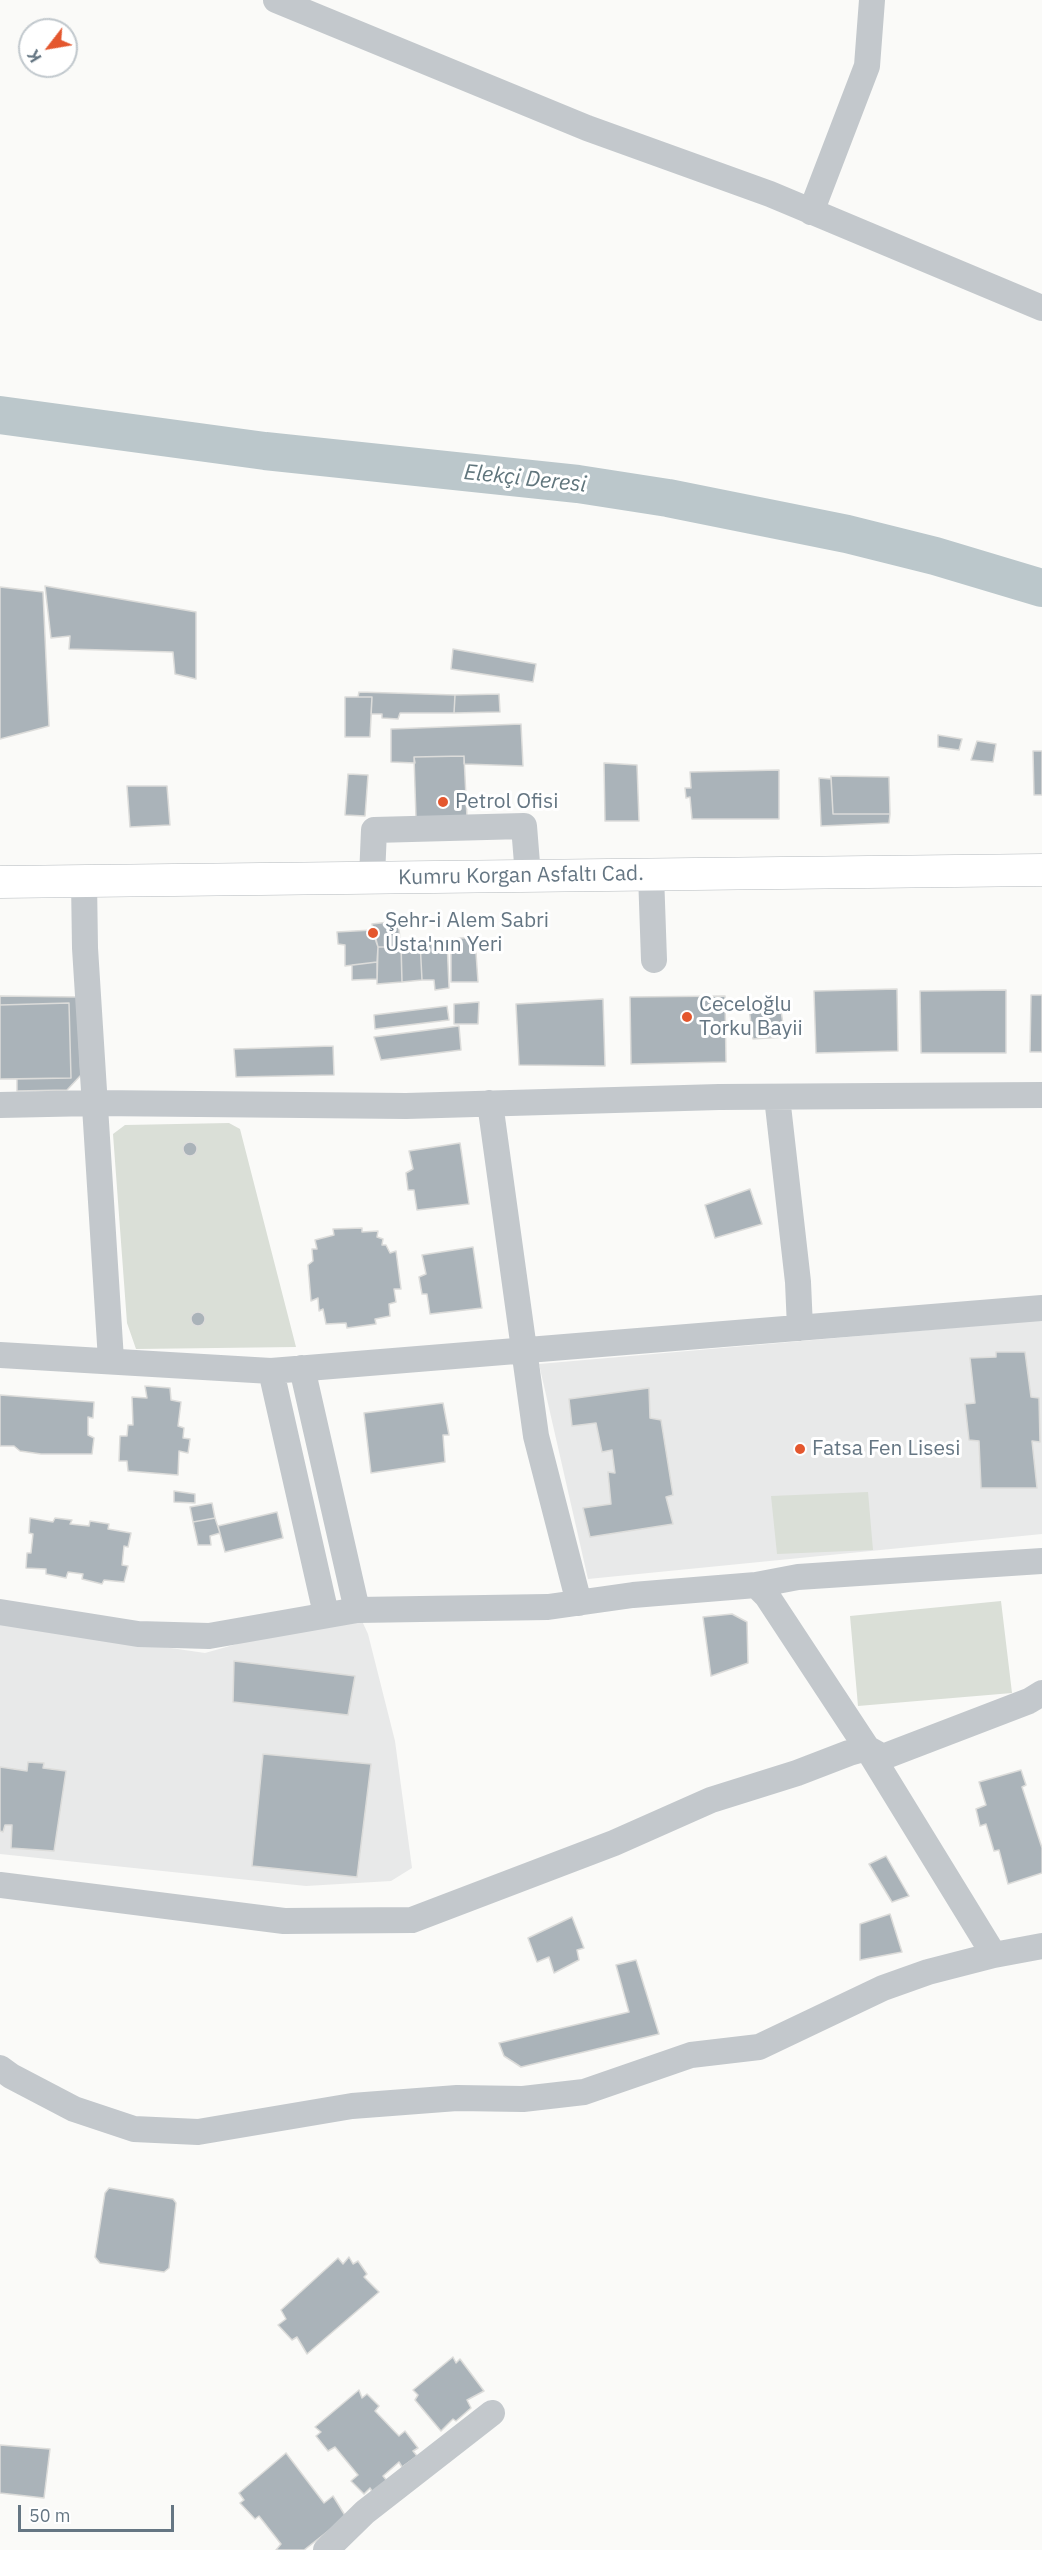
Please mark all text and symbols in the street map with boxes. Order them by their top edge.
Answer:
north arrow [18,18,78,78]
text: K [23,46,46,66]
water label: Elekçi Deresi [462,459,588,499]
place label: Petrol Ofisi [455,789,558,815]
marker: Petrol Ofisi [436,795,450,809]
street label: Kumru Korgan Asfaltı Cad. [398,861,644,891]
place label: Şehr-i Alem Sabri Usta'nın Yeri [385,908,549,958]
marker: Şehr-i Alem Sabri Usta'nın Yeri [366,926,380,940]
place label: Ceceloğlu Torku Bayii [699,992,803,1042]
marker: Ceceloğlu Torku Bayii [680,1010,694,1024]
place label: Fatsa Fen Lisesi [812,1436,961,1462]
marker: Fatsa Fen Lisesi [793,1442,807,1456]
scale bar [21,2493,177,2531]
text: 50 m [29,2504,71,2527]

